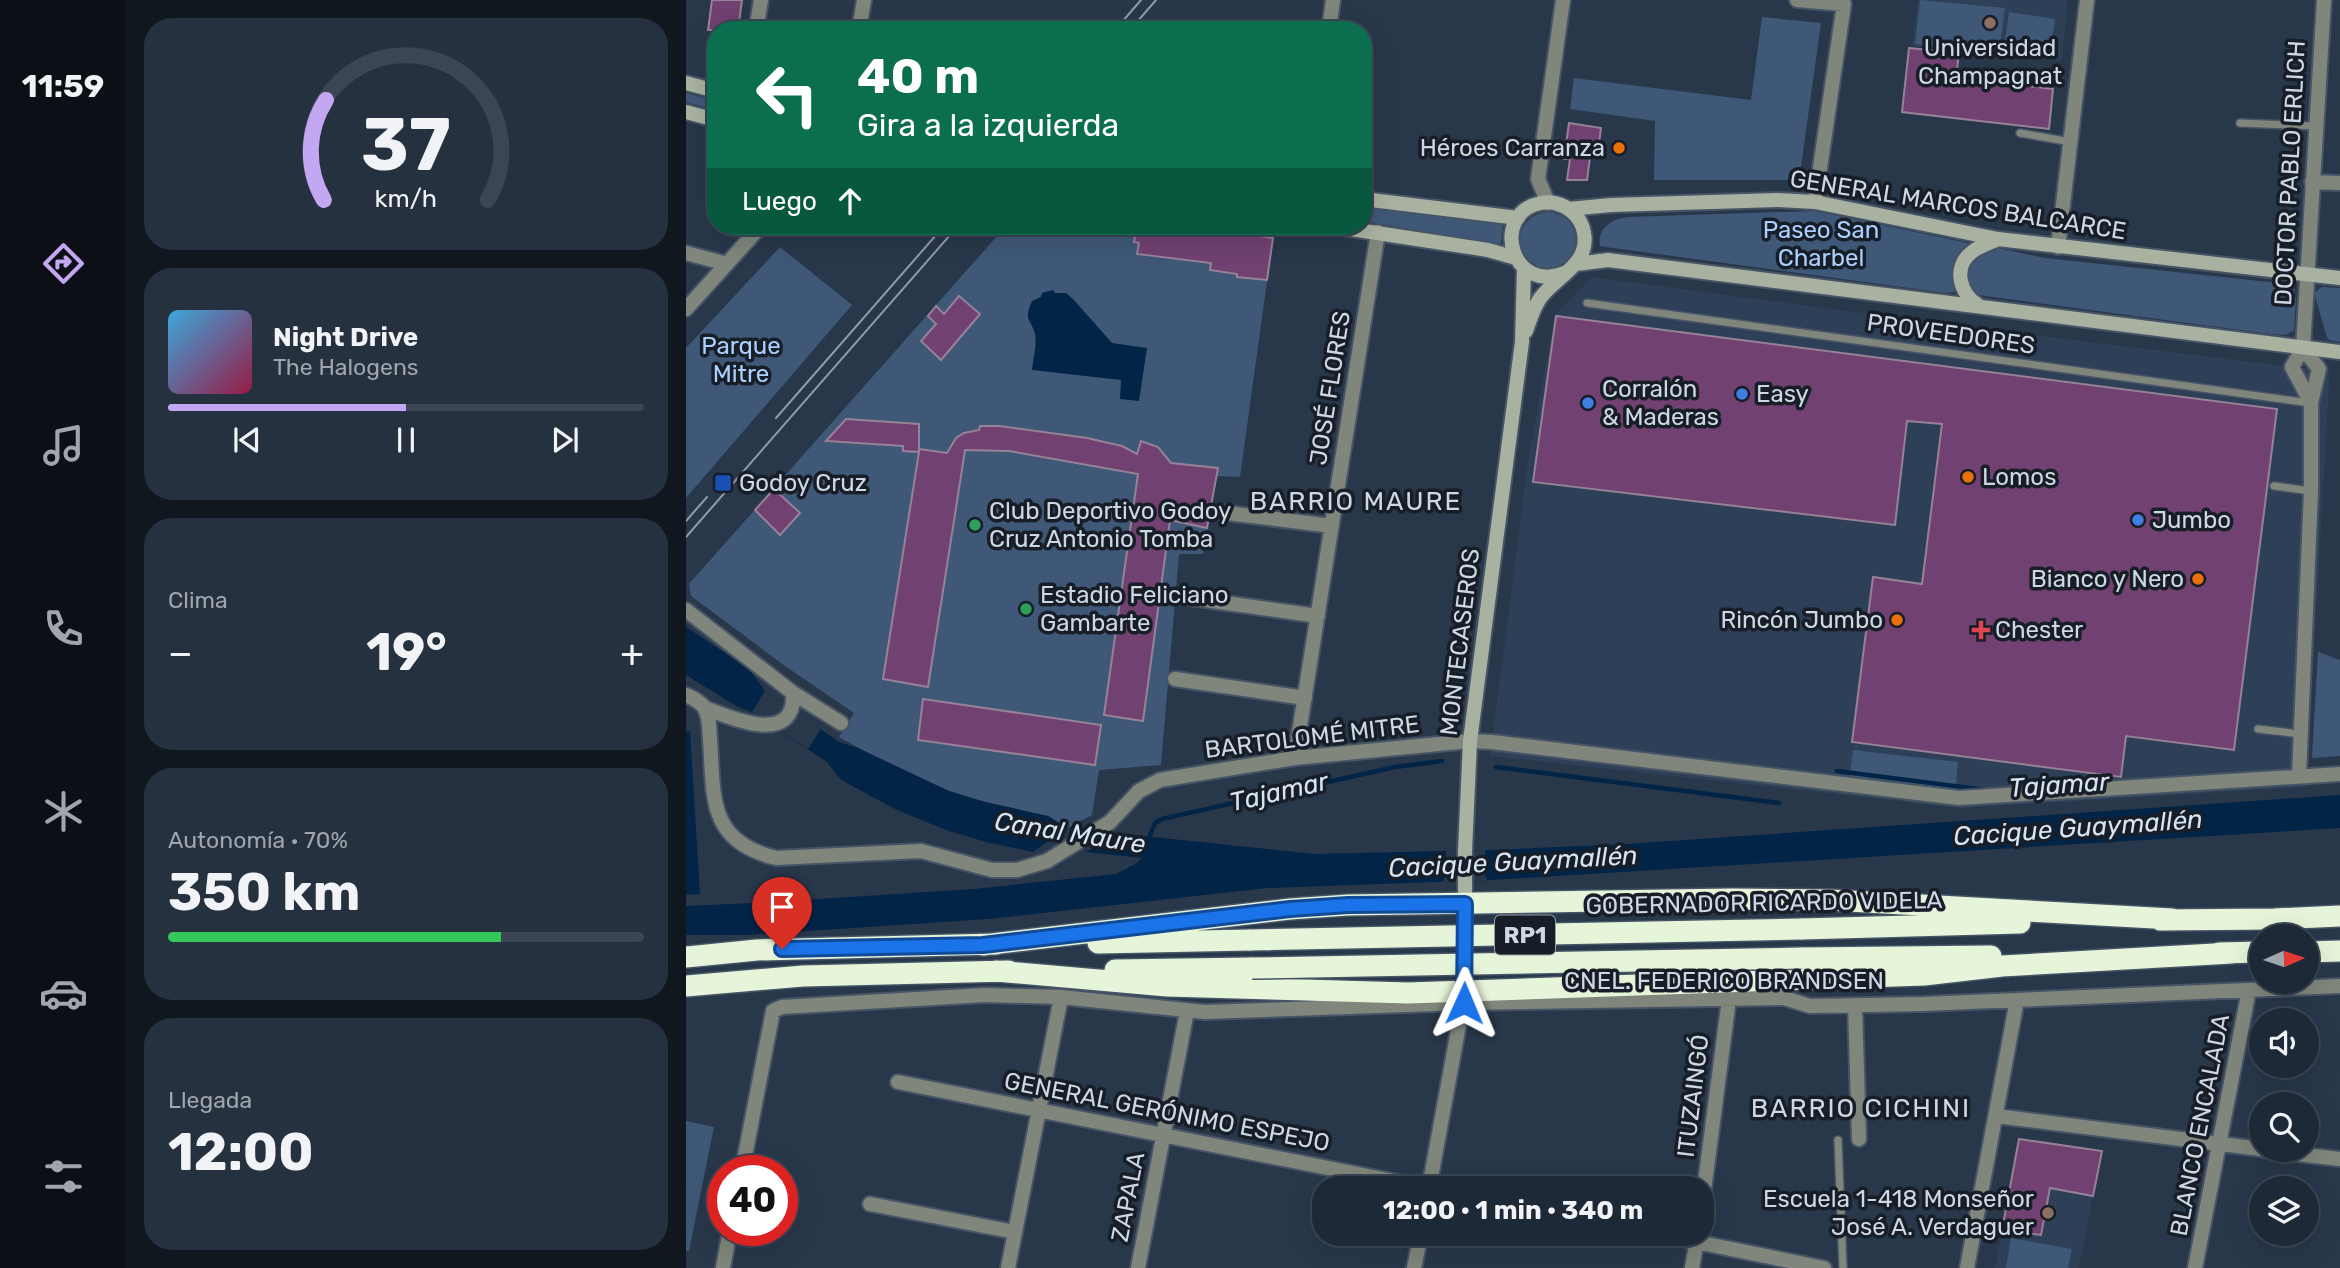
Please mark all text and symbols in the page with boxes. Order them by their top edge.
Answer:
marker: Universidad Champagnat [1982,15,1998,31]
place label: Universidad Champagnat [1918,34,2062,90]
street label: DOCTOR PABLO ERLICH [2269,40,2311,306]
text: 40 m [857,47,979,105]
icon: left [742,49,833,140]
text: 11:59 [22,67,104,105]
text: 37 [361,102,451,188]
text: Gira a la izquierda [857,106,1119,144]
place label: Héroes Carranza [1420,134,1605,162]
marker: Héroes Carranza [1611,140,1627,156]
street label: GENERAL MARCOS BALCARCE [1788,165,2128,245]
icon: ahead [831,182,869,220]
text: km/h [375,184,437,213]
text: Luego [742,186,817,217]
park label: Paseo San Charbel [1763,216,1879,272]
icon: directions [39,239,88,288]
street label: PROVEEDORES [1865,308,2037,360]
street label: JOSÉ FLORES [1304,309,1356,467]
text: Night Drive [273,322,418,353]
park label: Parque Mitre [701,332,781,388]
text: The Halogens [273,353,419,381]
place label: Corralón & Maderas [1602,375,1719,431]
place label: Easy [1756,380,1809,408]
marker: Easy [1734,386,1750,402]
marker: Corralón & Maderas [1580,395,1596,411]
icon: music [39,421,88,470]
icon: previous [228,421,266,459]
icon: pause [387,421,425,459]
icon: next [546,421,584,459]
place label: Lomos [1982,463,2056,491]
place label: Godoy Cruz [739,469,867,497]
marker: Lomos [1960,469,1976,485]
marker: Godoy Cruz [713,473,733,493]
district label: BARRIO MAURE [1250,486,1462,517]
place label: Club Deportivo Godoy Cruz Antonio Tomba [989,497,1231,553]
place label: Jumbo [2152,506,2231,534]
marker: Jumbo [2130,512,2146,528]
marker: Club Deportivo Godoy Cruz Antonio Tomba [967,517,983,533]
street label: MONTECASEROS [1435,547,1485,737]
place label: Bianco y Nero [2031,565,2184,593]
marker: Bianco y Nero [2190,571,2206,587]
place label: Estadio Feliciano Gambarte [1040,581,1229,637]
text: Clima [168,586,228,614]
marker: Estadio Feliciano Gambarte [1018,601,1034,617]
icon: phone [39,604,88,653]
place label: Rincón Jumbo [1721,606,1883,634]
marker: Rincón Jumbo [1889,612,1905,628]
place label: Chester [1995,616,2083,644]
text: 19° [366,621,447,683]
marker: Chester [1973,622,1989,638]
text: − [168,630,193,676]
text: + [620,630,644,676]
street label: BARTOLOMÉ MITRE [1203,710,1421,764]
water label: Tajamar [1227,765,1332,818]
water label: Tajamar [2008,766,2111,804]
icon: climate [39,787,88,836]
water label: Cacique Guaymallén [1952,804,2204,852]
water label: Canal Maure [992,806,1148,860]
text: Autonomía · 70% [168,826,348,854]
water label: Cacique Guaymallén [1388,840,1638,884]
text: 350 km [168,861,360,923]
pin [752,877,812,949]
street label: GOBERNADOR RICARDO VIDELA [1585,886,1943,920]
icon: arrive [763,888,801,926]
road number: RP1 [1495,916,1555,954]
north arrow [2249,924,2319,994]
map controls [2249,924,2319,1246]
position arrow [1427,966,1501,1040]
street label: CNEL. FEDERICO BRANDSEN [1564,967,1884,995]
icon: car [39,969,88,1018]
button: sound [2249,1008,2319,1078]
street label: BLANCO ENCALADA [2165,1012,2235,1238]
street label: ITUZAINGÓ [1672,1033,1714,1159]
street label: GENERAL GERÓNIMO ESPEJO [1002,1067,1332,1157]
text: Llegada [168,1086,252,1114]
button: search [2249,1092,2319,1162]
district label: BARRIO CICHINI [1751,1093,1971,1124]
text: 12:00 [168,1121,314,1183]
street label: ZAPALA [1106,1150,1150,1244]
icon: filters [39,1152,88,1201]
speed limit sign: 40 [707,1155,798,1246]
button: layers [2249,1176,2319,1246]
place label: Escuela 1-418 Monseñor José A. Verdaguer [1763,1185,2034,1241]
text: 12:00 · 1 min · 340 m [1383,1195,1643,1226]
marker: Escuela 1-418 Monseñor José A. Verdaguer [2040,1205,2056,1221]

